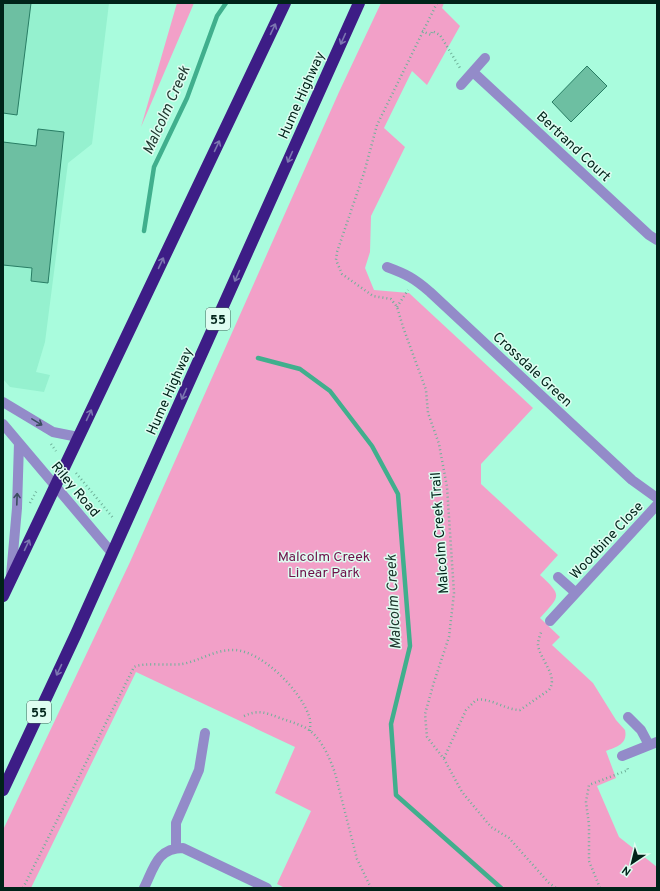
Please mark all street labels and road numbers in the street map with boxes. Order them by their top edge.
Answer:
street label: Hume Highway [275,49,329,142]
street label: Bertrand Court [532,108,614,186]
road number: 55 [206,308,230,330]
street label: Crossdale Green [489,329,575,411]
street label: Hume Highway [143,345,197,438]
street label: Riley Road [47,459,103,521]
street label: Malcolm Creek Trail [428,471,453,594]
street label: Woodbine Close [567,499,647,583]
road number: 55 [27,701,51,723]

